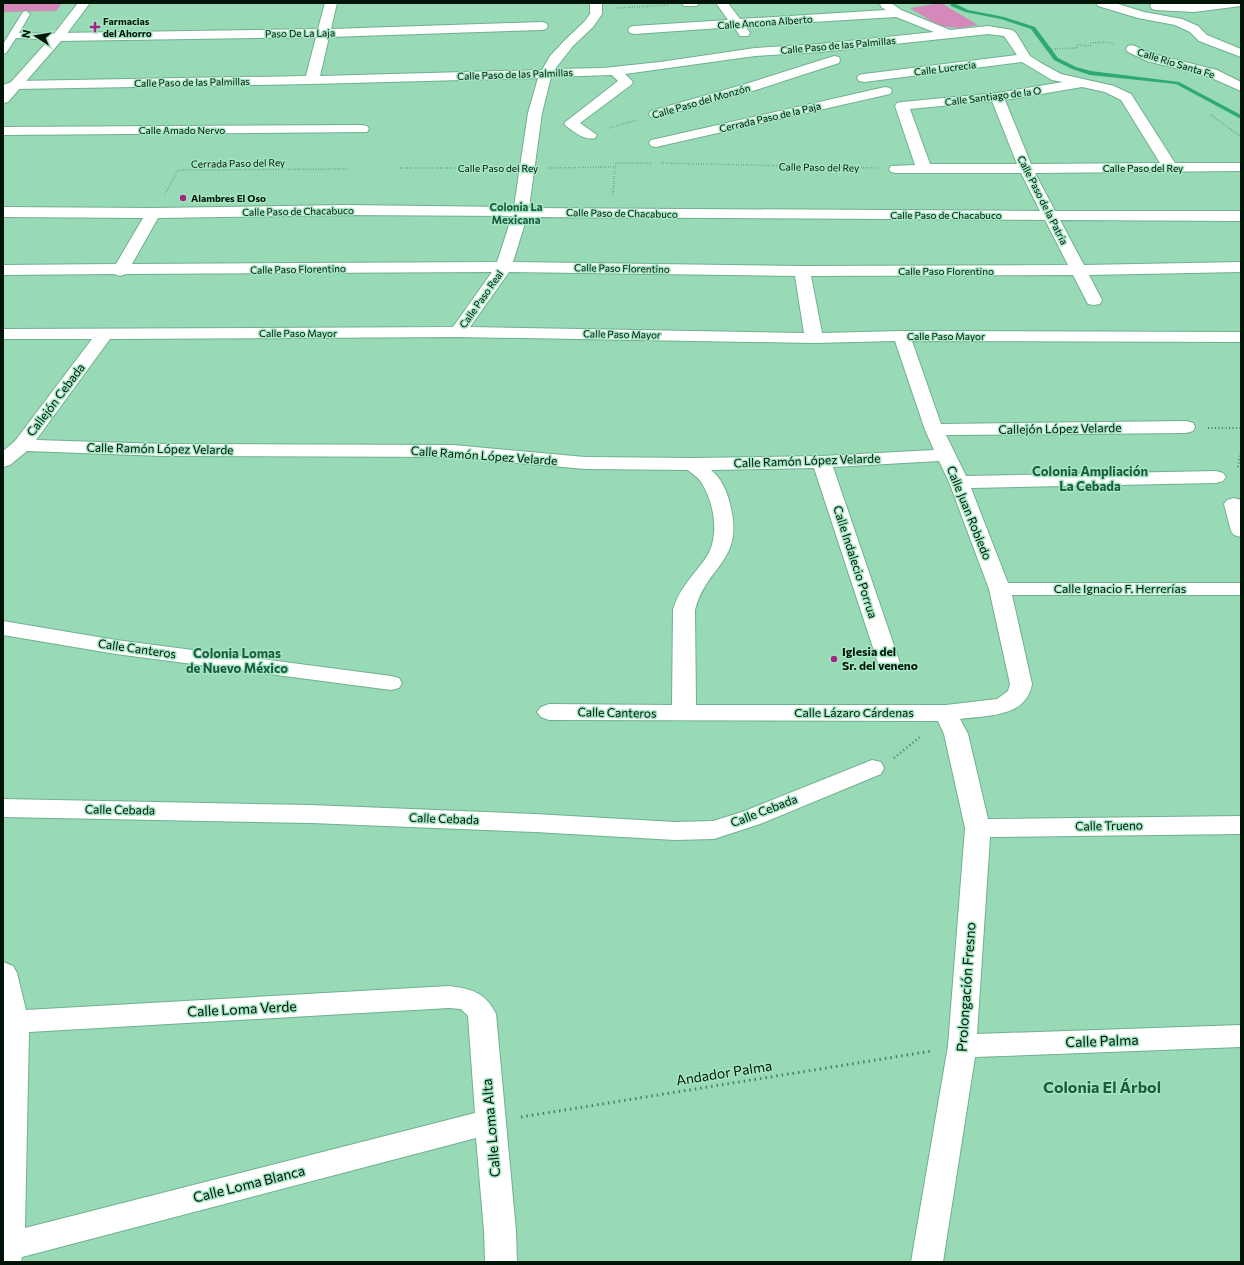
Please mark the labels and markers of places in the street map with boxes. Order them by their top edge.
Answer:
place label: Farmacias del Ahorro [103,15,152,39]
marker: Farmacias del Ahorro [90,22,100,32]
place label: Alambres El Oso [191,192,266,204]
marker: Alambres El Oso [178,193,188,203]
place label: Iglesia del Sr. del veneno [842,644,918,672]
marker: Iglesia del Sr. del veneno [829,654,839,664]

